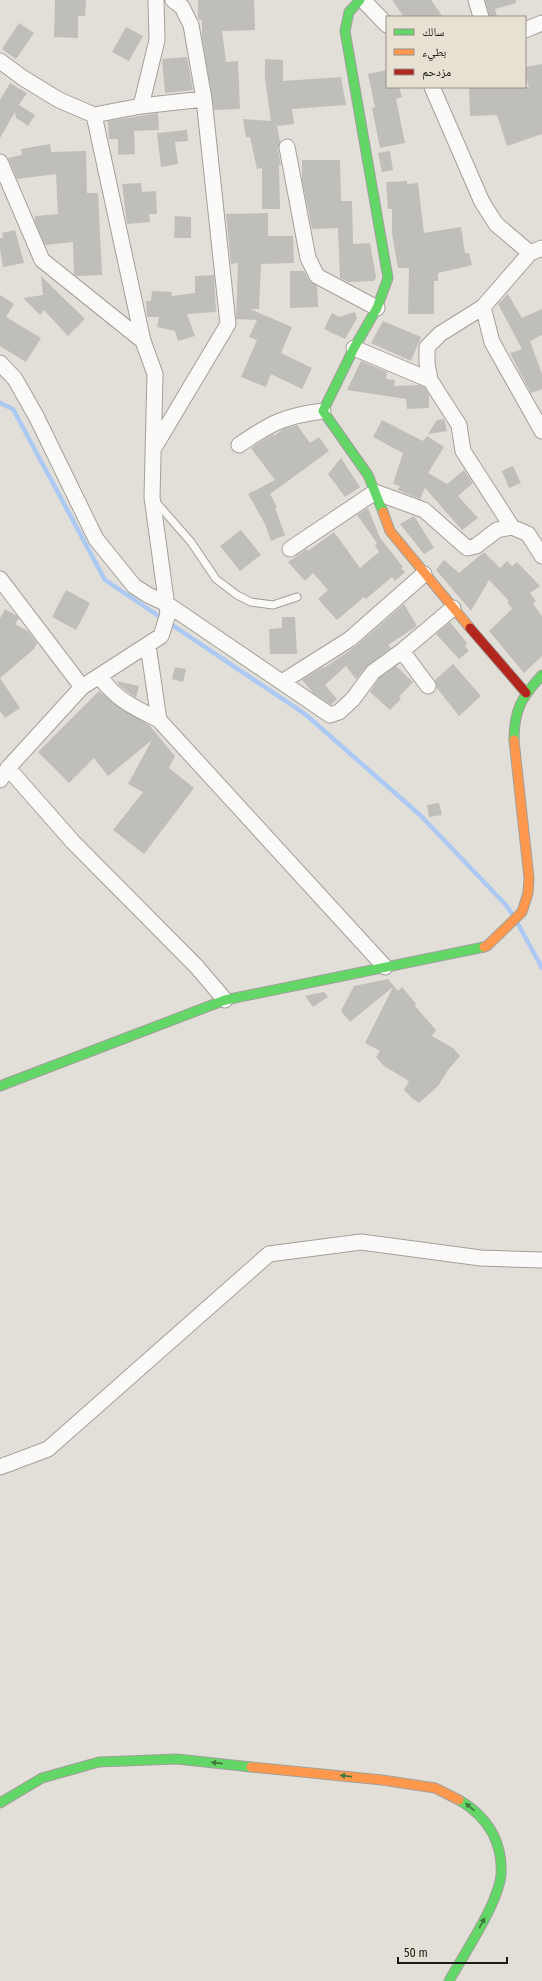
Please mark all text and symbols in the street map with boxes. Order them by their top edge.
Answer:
legend [386,16,526,88]
text: سالك [422,25,444,39]
text: بطيء [422,45,446,62]
text: مزدحم [422,65,451,80]
one-way arrow [211,1759,223,1766]
one-way arrow [340,1773,352,1779]
one-way arrow [465,1803,476,1812]
one-way arrow [478,1917,485,1929]
scale bar [398,1939,507,1965]
text: 50 m [404,1946,428,1960]

